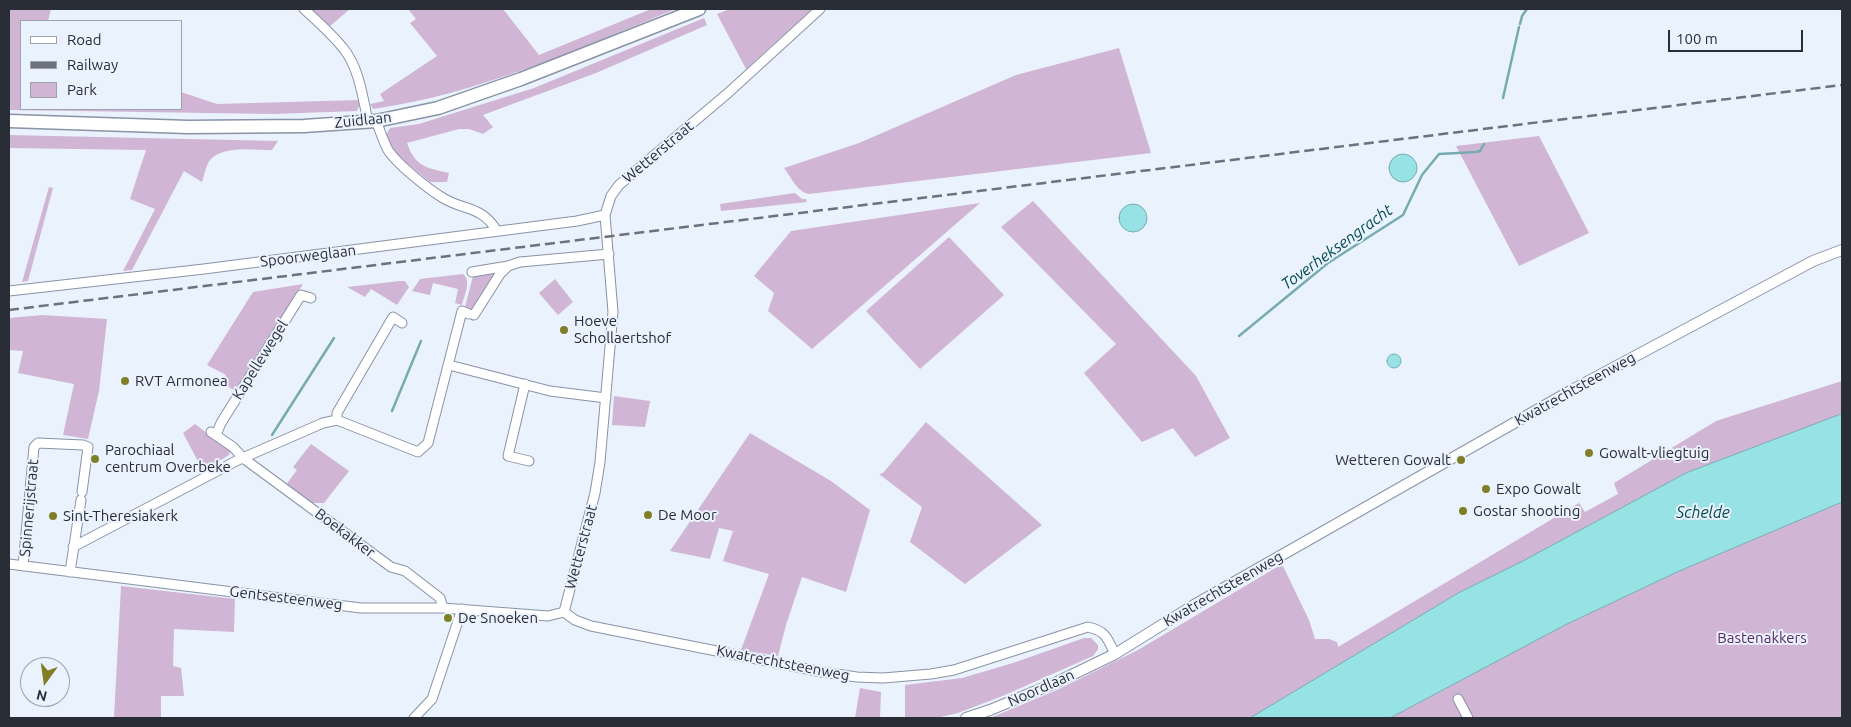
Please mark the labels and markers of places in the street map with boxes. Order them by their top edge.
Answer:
place label: Hoeve Schollaertshof [574,312,671,347]
marker: Hoeve Schollaertshof [558,324,570,336]
place label: RVT Armonea [135,372,228,390]
marker: RVT Armonea [119,375,131,387]
place label: Parochiaal centrum Overbeke [105,441,231,476]
place label: Gowalt-vliegtuig [1599,444,1709,462]
marker: Gowalt-vliegtuig [1583,447,1595,459]
place label: Wetteren Gowalt [1335,451,1451,469]
marker: Parochiaal centrum Overbeke [89,453,101,465]
marker: Wetteren Gowalt [1455,454,1467,466]
place label: Expo Gowalt [1496,480,1581,498]
marker: Expo Gowalt [1480,483,1492,495]
place label: Gostar shooting [1473,502,1580,520]
marker: Gostar shooting [1457,505,1469,517]
place label: De Moor [658,506,717,524]
place label: Sint-Theresiakerk [63,507,178,525]
marker: De Moor [642,509,654,521]
marker: Sint-Theresiakerk [47,510,59,522]
place label: De Snoeken [458,609,538,627]
marker: De Snoeken [442,612,454,624]

